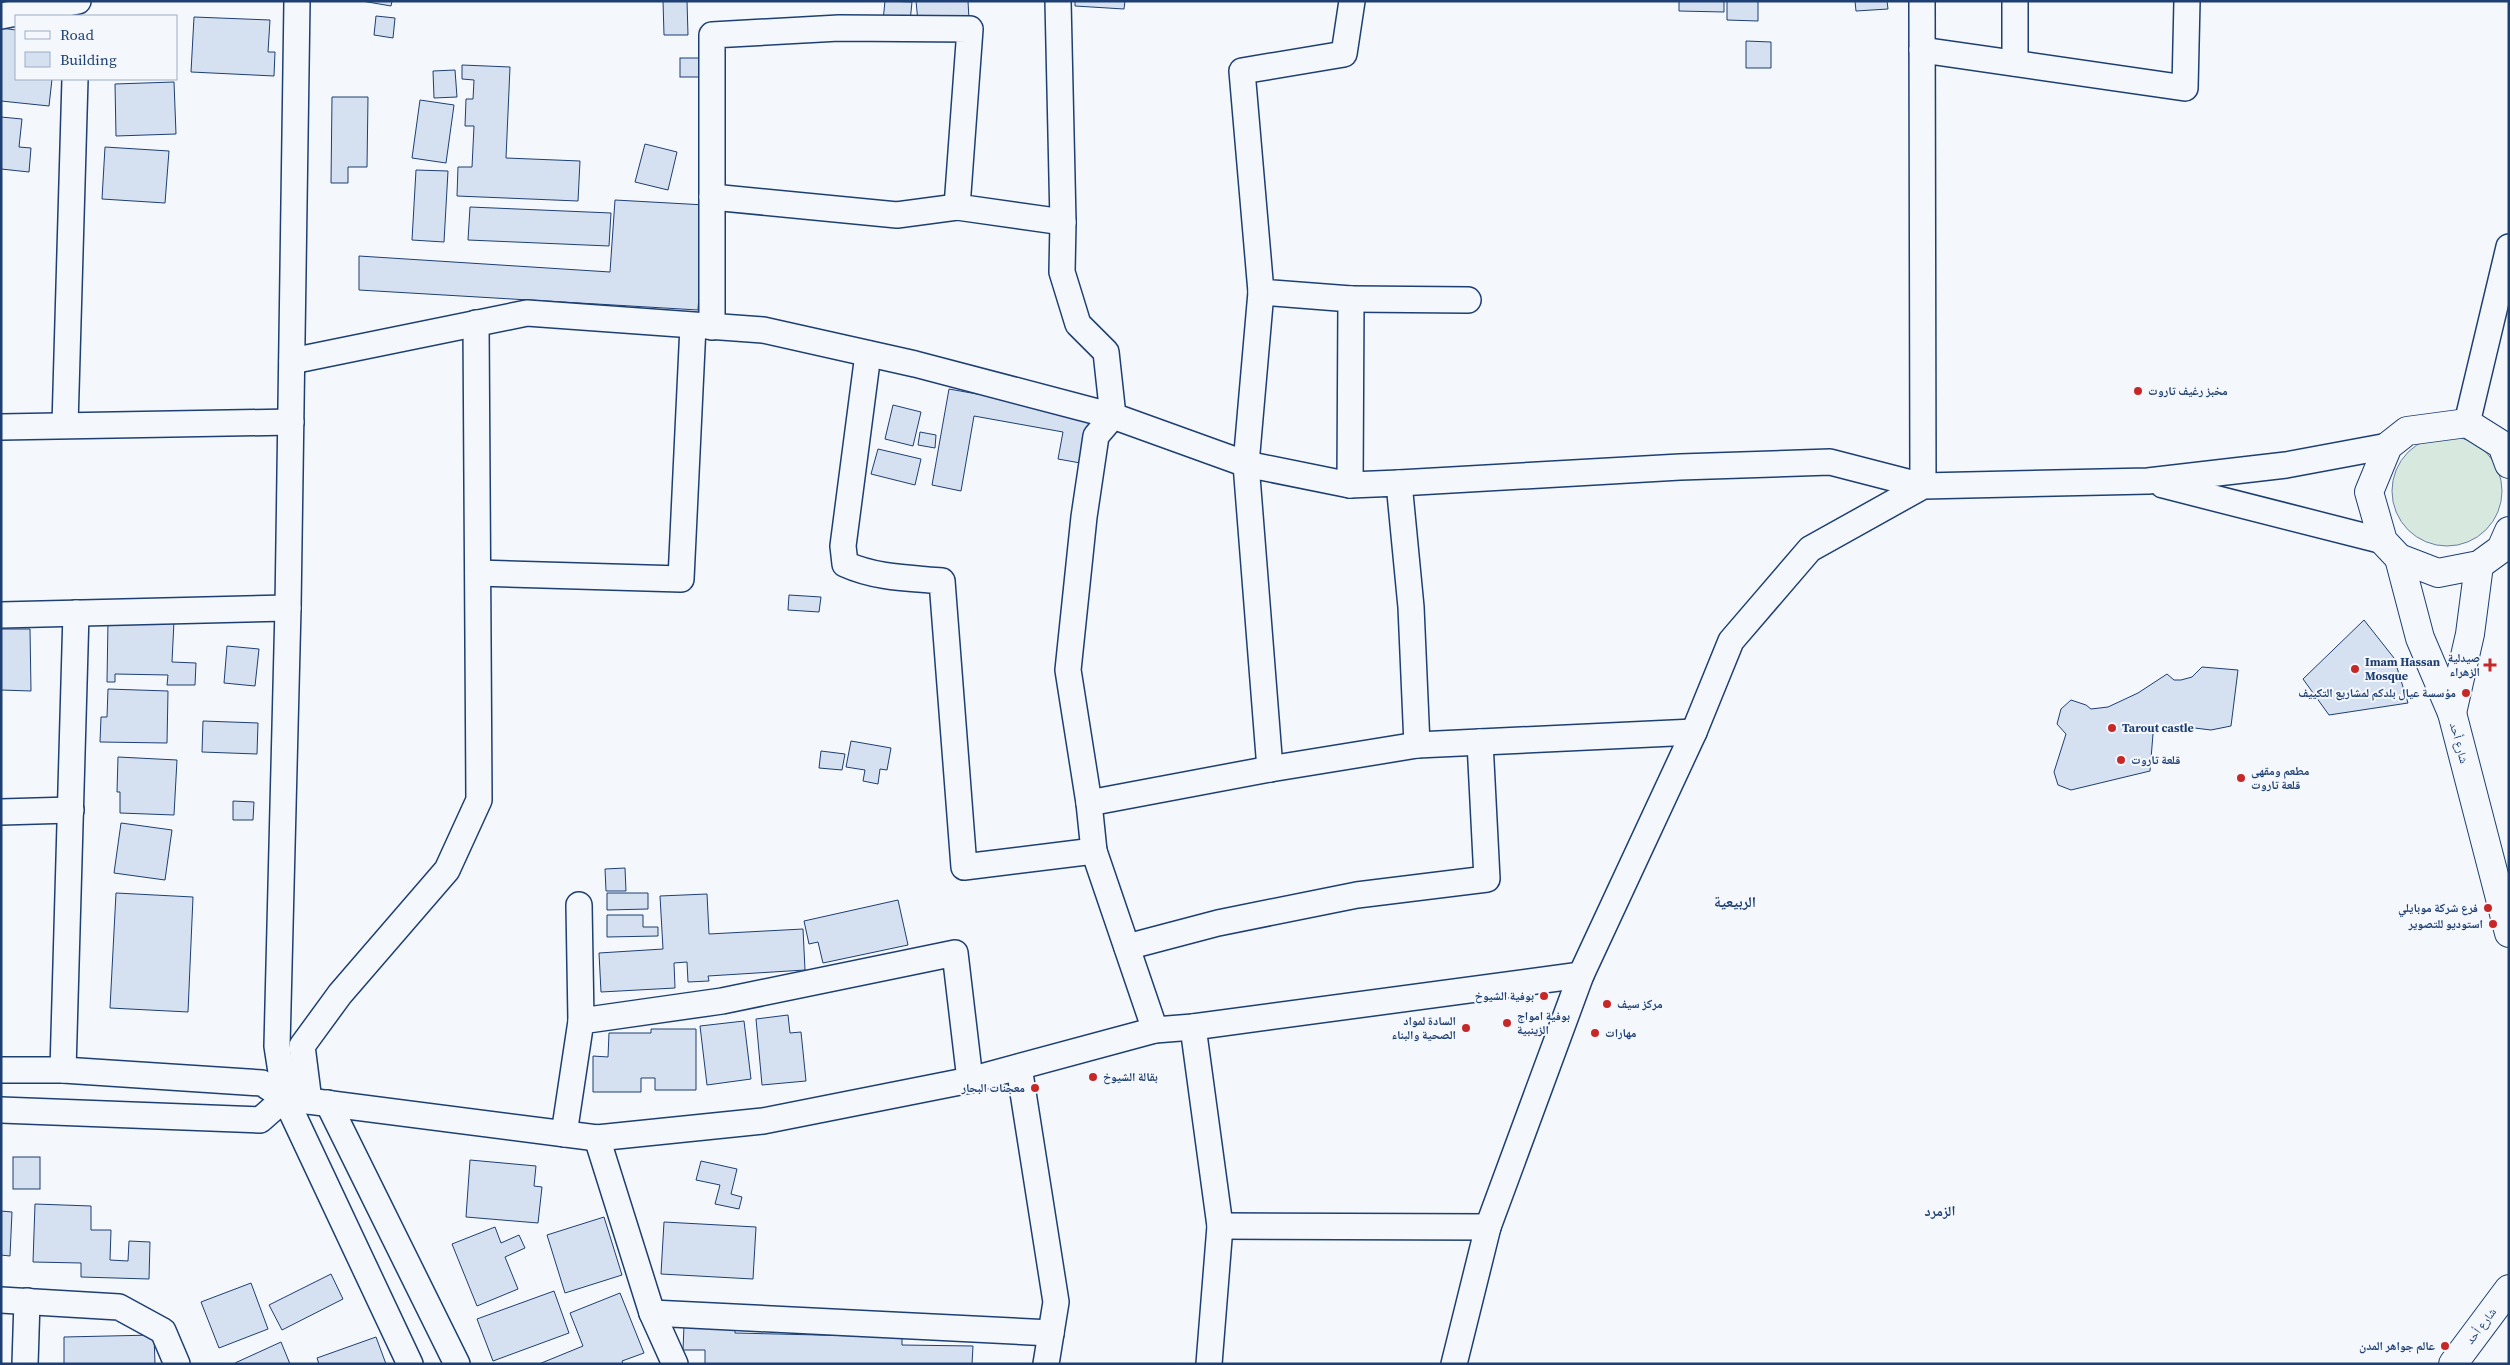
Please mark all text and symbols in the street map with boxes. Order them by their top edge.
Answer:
legend [15,15,178,80]
text: Road [60,24,94,45]
text: Building [60,49,117,70]
place label: مخبز رغيف تاروت [2148,383,2228,399]
marker: مخبز رغيف تاروت [2132,385,2144,397]
place label: صيدلية الزهراء [2448,650,2480,680]
place label: Imam Hassan Mosque [2365,654,2441,684]
marker: صيدلية الزهراء [2484,659,2496,671]
marker: Imam Hassan Mosque [2349,663,2361,675]
place label: مؤسسة عيال بلدكم لمشاريع التكييف [2298,685,2456,701]
marker: مؤسسة عيال بلدكم لمشاريع التكييف [2460,687,2472,699]
place label: Tarout castle [2122,720,2194,736]
street label: شارع أحد [2446,721,2472,765]
marker: Tarout castle [2106,722,2118,734]
place label: قلعة تاروت [2131,752,2180,768]
marker: قلعة تاروت [2115,754,2127,766]
place label: مطعم ومقهى قلعة تاروت [2251,763,2310,793]
marker: مطعم ومقهى قلعة تاروت [2235,772,2247,784]
district label: الربيعية [1714,891,1756,912]
place label: فرع شركة موبايلي [2398,900,2478,918]
marker: فرع شركة موبايلي [2482,902,2494,914]
place label: استوديو للتصوير [2408,916,2483,932]
marker: استوديو للتصوير [2487,918,2499,930]
place label: بوفية الشيوخ [1475,988,1534,1004]
marker: بوفية الشيوخ [1538,990,1550,1002]
place label: مركز سيف [1617,996,1663,1012]
marker: مركز سيف [1601,998,1613,1010]
place label: بوفية امواج الزينبية [1517,1008,1570,1038]
place label: السادة لمواد الصحية والبناء [1392,1013,1456,1043]
marker: بوفية امواج الزينبية [1501,1017,1513,1029]
marker: السادة لمواد الصحية والبناء [1460,1022,1472,1034]
place label: مهارات [1605,1025,1637,1041]
marker: مهارات [1589,1027,1601,1039]
place label: بقالة الشيوخ [1103,1069,1158,1085]
marker: بقالة الشيوخ [1087,1071,1099,1083]
place label: معجنات البحار [960,1080,1025,1096]
marker: معجنات البحار [1029,1082,1041,1094]
district label: الزمرد [1925,1201,1955,1221]
street label: شارع أحد [2462,1304,2500,1348]
place label: عالم جواهر المدن [2359,1338,2435,1354]
marker: عالم جواهر المدن [2439,1340,2451,1352]

